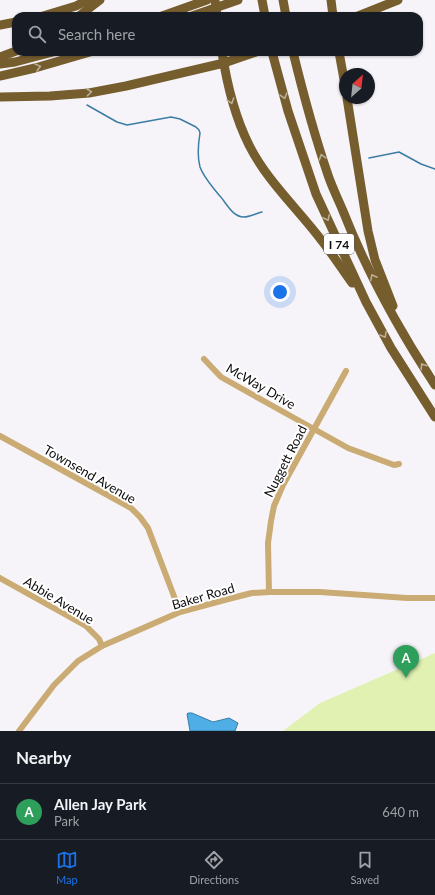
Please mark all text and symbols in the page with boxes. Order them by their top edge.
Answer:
search box [12,12,423,56]
icon: search [26,23,48,45]
text: Search here [58,25,135,43]
one-way arrow [34,63,41,72]
north arrow [339,68,375,104]
one-way arrow [86,88,92,97]
one-way arrow [279,92,288,99]
one-way arrow [227,97,235,104]
one-way arrow [318,154,327,161]
one-way arrow [322,214,330,222]
road number: I 74 [324,234,354,254]
one-way arrow [370,273,377,281]
your location [270,282,290,302]
one-way arrow [380,331,387,338]
street label: McWay Drive [224,360,299,412]
one-way arrow [421,364,428,371]
street label: Nuggett Road [260,422,310,500]
street label: Townsend Avenue [41,441,139,507]
street label: Abbie Avenue [21,573,97,627]
street label: Baker Road [170,579,236,613]
pin: A [393,645,419,678]
text: Nearby [16,747,71,768]
text: Allen Jay Park [54,795,147,813]
text: A [24,804,34,820]
text: 640 m [382,804,419,820]
text: Park [54,813,79,829]
tab: Map [56,849,78,886]
tab: Directions [189,849,239,886]
tab: Saved [350,849,379,886]

